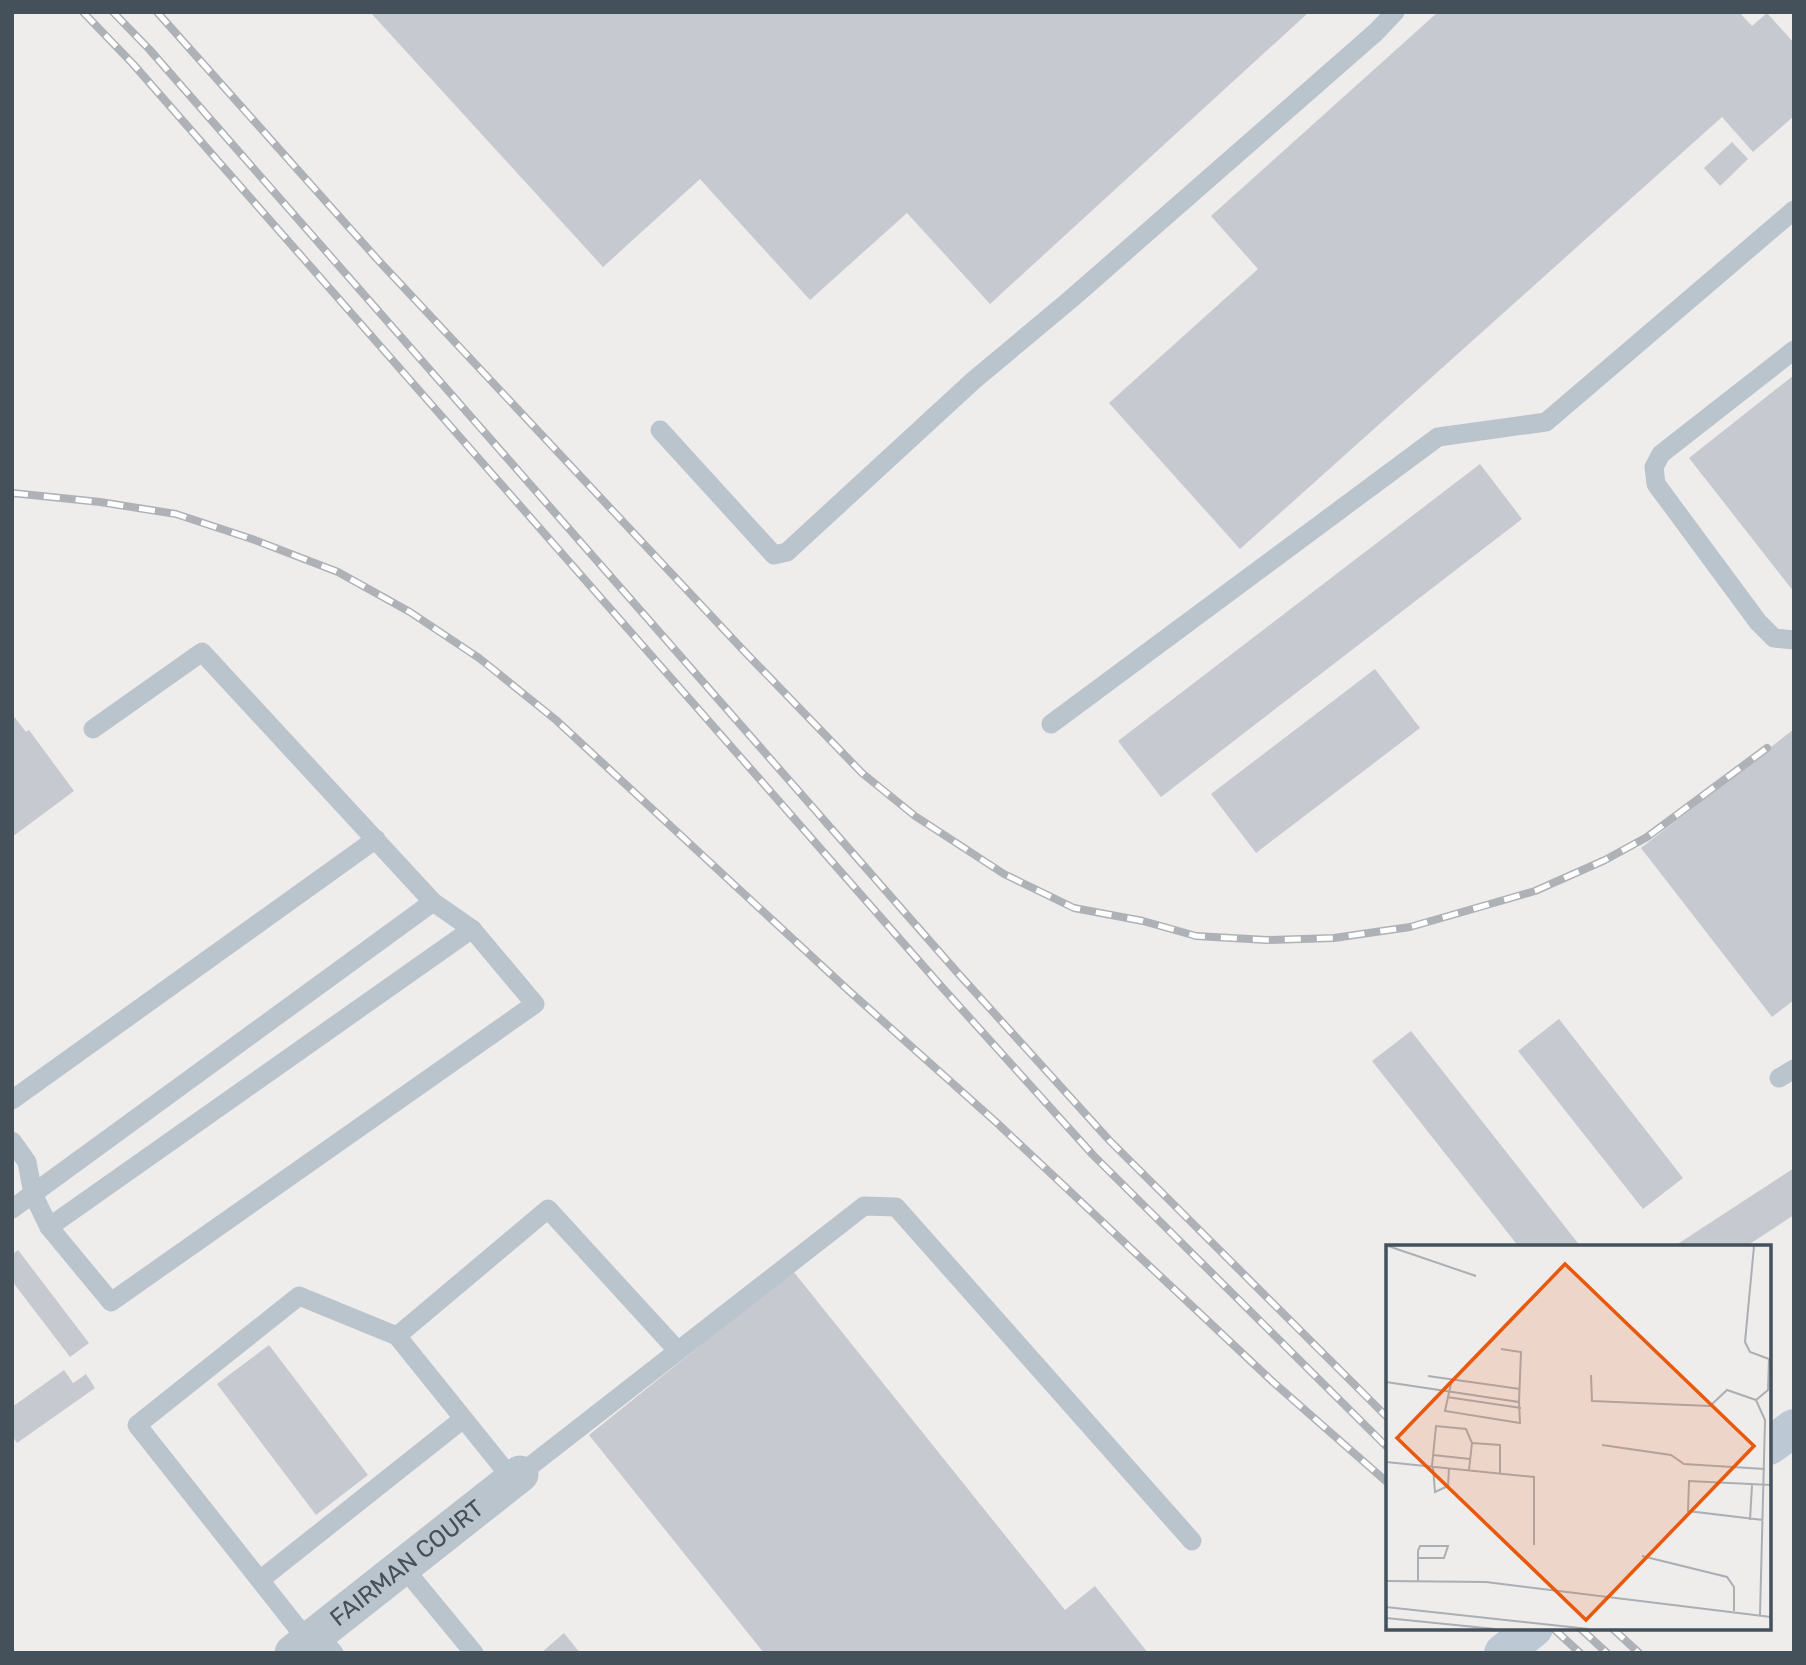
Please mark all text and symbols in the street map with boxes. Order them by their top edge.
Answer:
inset map [1386,1245,1771,1630]
street label: FAIRMAN COURT [325,1494,489,1632]

